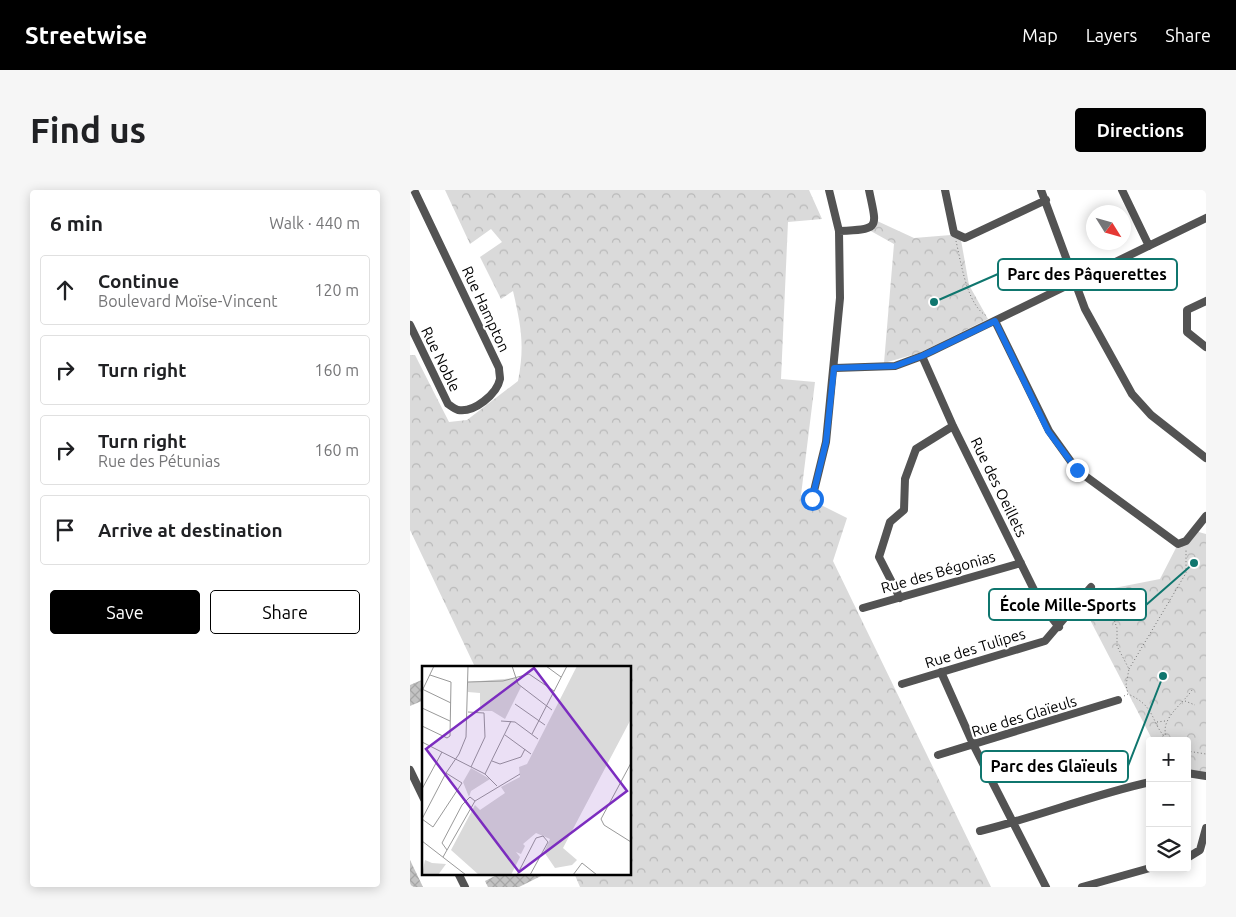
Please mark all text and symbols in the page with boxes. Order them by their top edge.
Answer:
text: Streetwise [25,22,147,49]
text: Map [1022,25,1058,45]
text: Layers [1086,25,1137,45]
text: Share [1165,25,1211,45]
button: Directions [1075,108,1206,152]
text: Find us [30,110,146,150]
north arrow [1086,205,1131,250]
text: 6 min [50,211,103,235]
text: Walk · 440 m [269,214,360,232]
callout: Parc des Pâquerettes [998,259,1177,290]
street label: Rue Hampton [459,263,513,355]
text: Parc des Pâquerettes [1007,265,1167,283]
text: Continue [98,270,179,292]
icon: ahead [51,276,79,304]
text: 120 m [314,281,359,299]
text: Boulevard Moïse-Vincent [98,292,278,310]
street label: Rue Noble [418,324,464,394]
icon: right [51,356,79,384]
text: Turn right [98,359,186,381]
text: 160 m [314,361,359,379]
text: Turn right [98,430,186,452]
street label: Rue des Oeillets [968,434,1030,540]
icon: right [51,436,79,464]
text: 160 m [314,441,359,459]
text: Rue des Pétunias [98,452,220,470]
route end [1066,459,1089,482]
route start [801,488,824,511]
icon: arrive [51,516,79,544]
text: Arrive at destination [98,519,283,541]
street label: Rue des Bégonias [879,548,997,596]
callout: École Mille-Sports [989,589,1146,620]
button: Save [50,590,200,634]
button: Share [210,590,360,634]
text: École Mille-Sports [1000,594,1136,614]
street label: Rue des Tulipes [923,625,1027,671]
inset map [422,666,631,874]
street label: Rue des Glaïeuls [969,692,1079,740]
map controls [1146,737,1191,872]
button: + [1146,737,1191,782]
callout: Parc des Glaïeuls [981,751,1128,782]
text: Parc des Glaïeuls [990,757,1118,775]
button: − [1146,782,1191,827]
button: layers [1146,827,1191,872]

